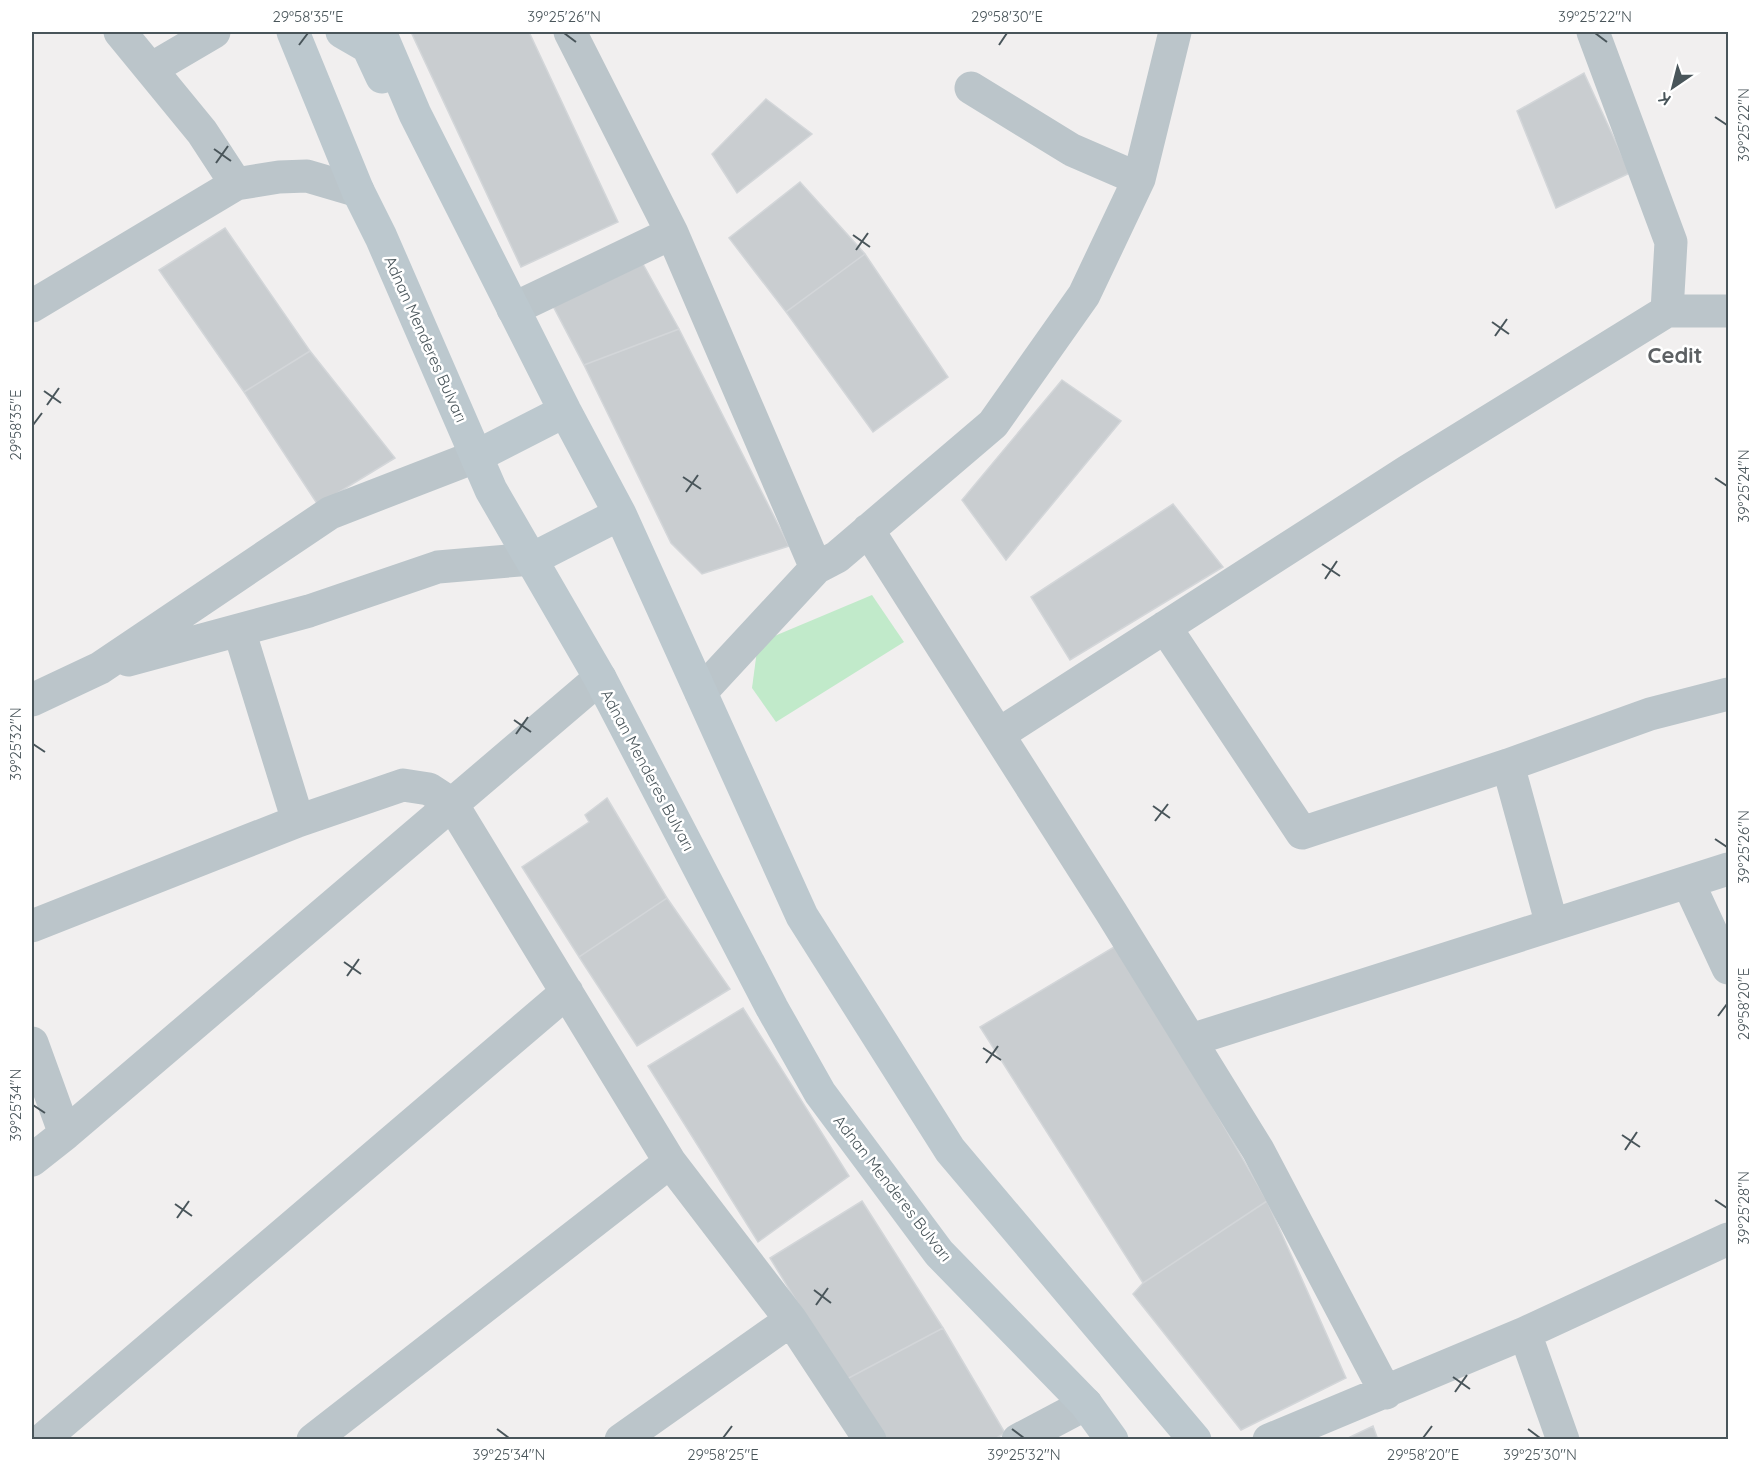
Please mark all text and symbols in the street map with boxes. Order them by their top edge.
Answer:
text: 29°58'35"E [272,7,344,26]
text: 39°25'26"N [527,7,601,26]
text: 29°58'30"E [971,7,1043,26]
text: 39°25'22"N [1558,7,1632,26]
north arrow [1643,57,1703,117]
text: K [1654,88,1674,110]
text: 39°25'22"N [1734,88,1753,162]
street label: Adnan Menderes Bulvarı [380,253,472,425]
district label: Cedit [1648,341,1702,369]
text: 29°58'35"E [6,389,25,461]
text: 39°25'24"N [1734,449,1753,523]
street label: Adnan Menderes Bulvarı [597,686,699,854]
text: 39°25'32"N [6,707,25,781]
text: 39°25'26"N [1734,810,1753,884]
text: 29°58'20"E [1734,968,1753,1040]
text: 39°25'34"N [6,1068,25,1142]
street label: Adnan Menderes Bulvarı [830,1111,956,1265]
text: 39°25'28"N [1734,1171,1753,1245]
text: 39°25'34"N [472,1445,546,1464]
text: 29°58'25"E [687,1445,759,1464]
text: 39°25'32"N [987,1445,1061,1464]
text: 29°58'20"E [1387,1445,1459,1464]
text: 39°25'30"N [1503,1445,1577,1464]

